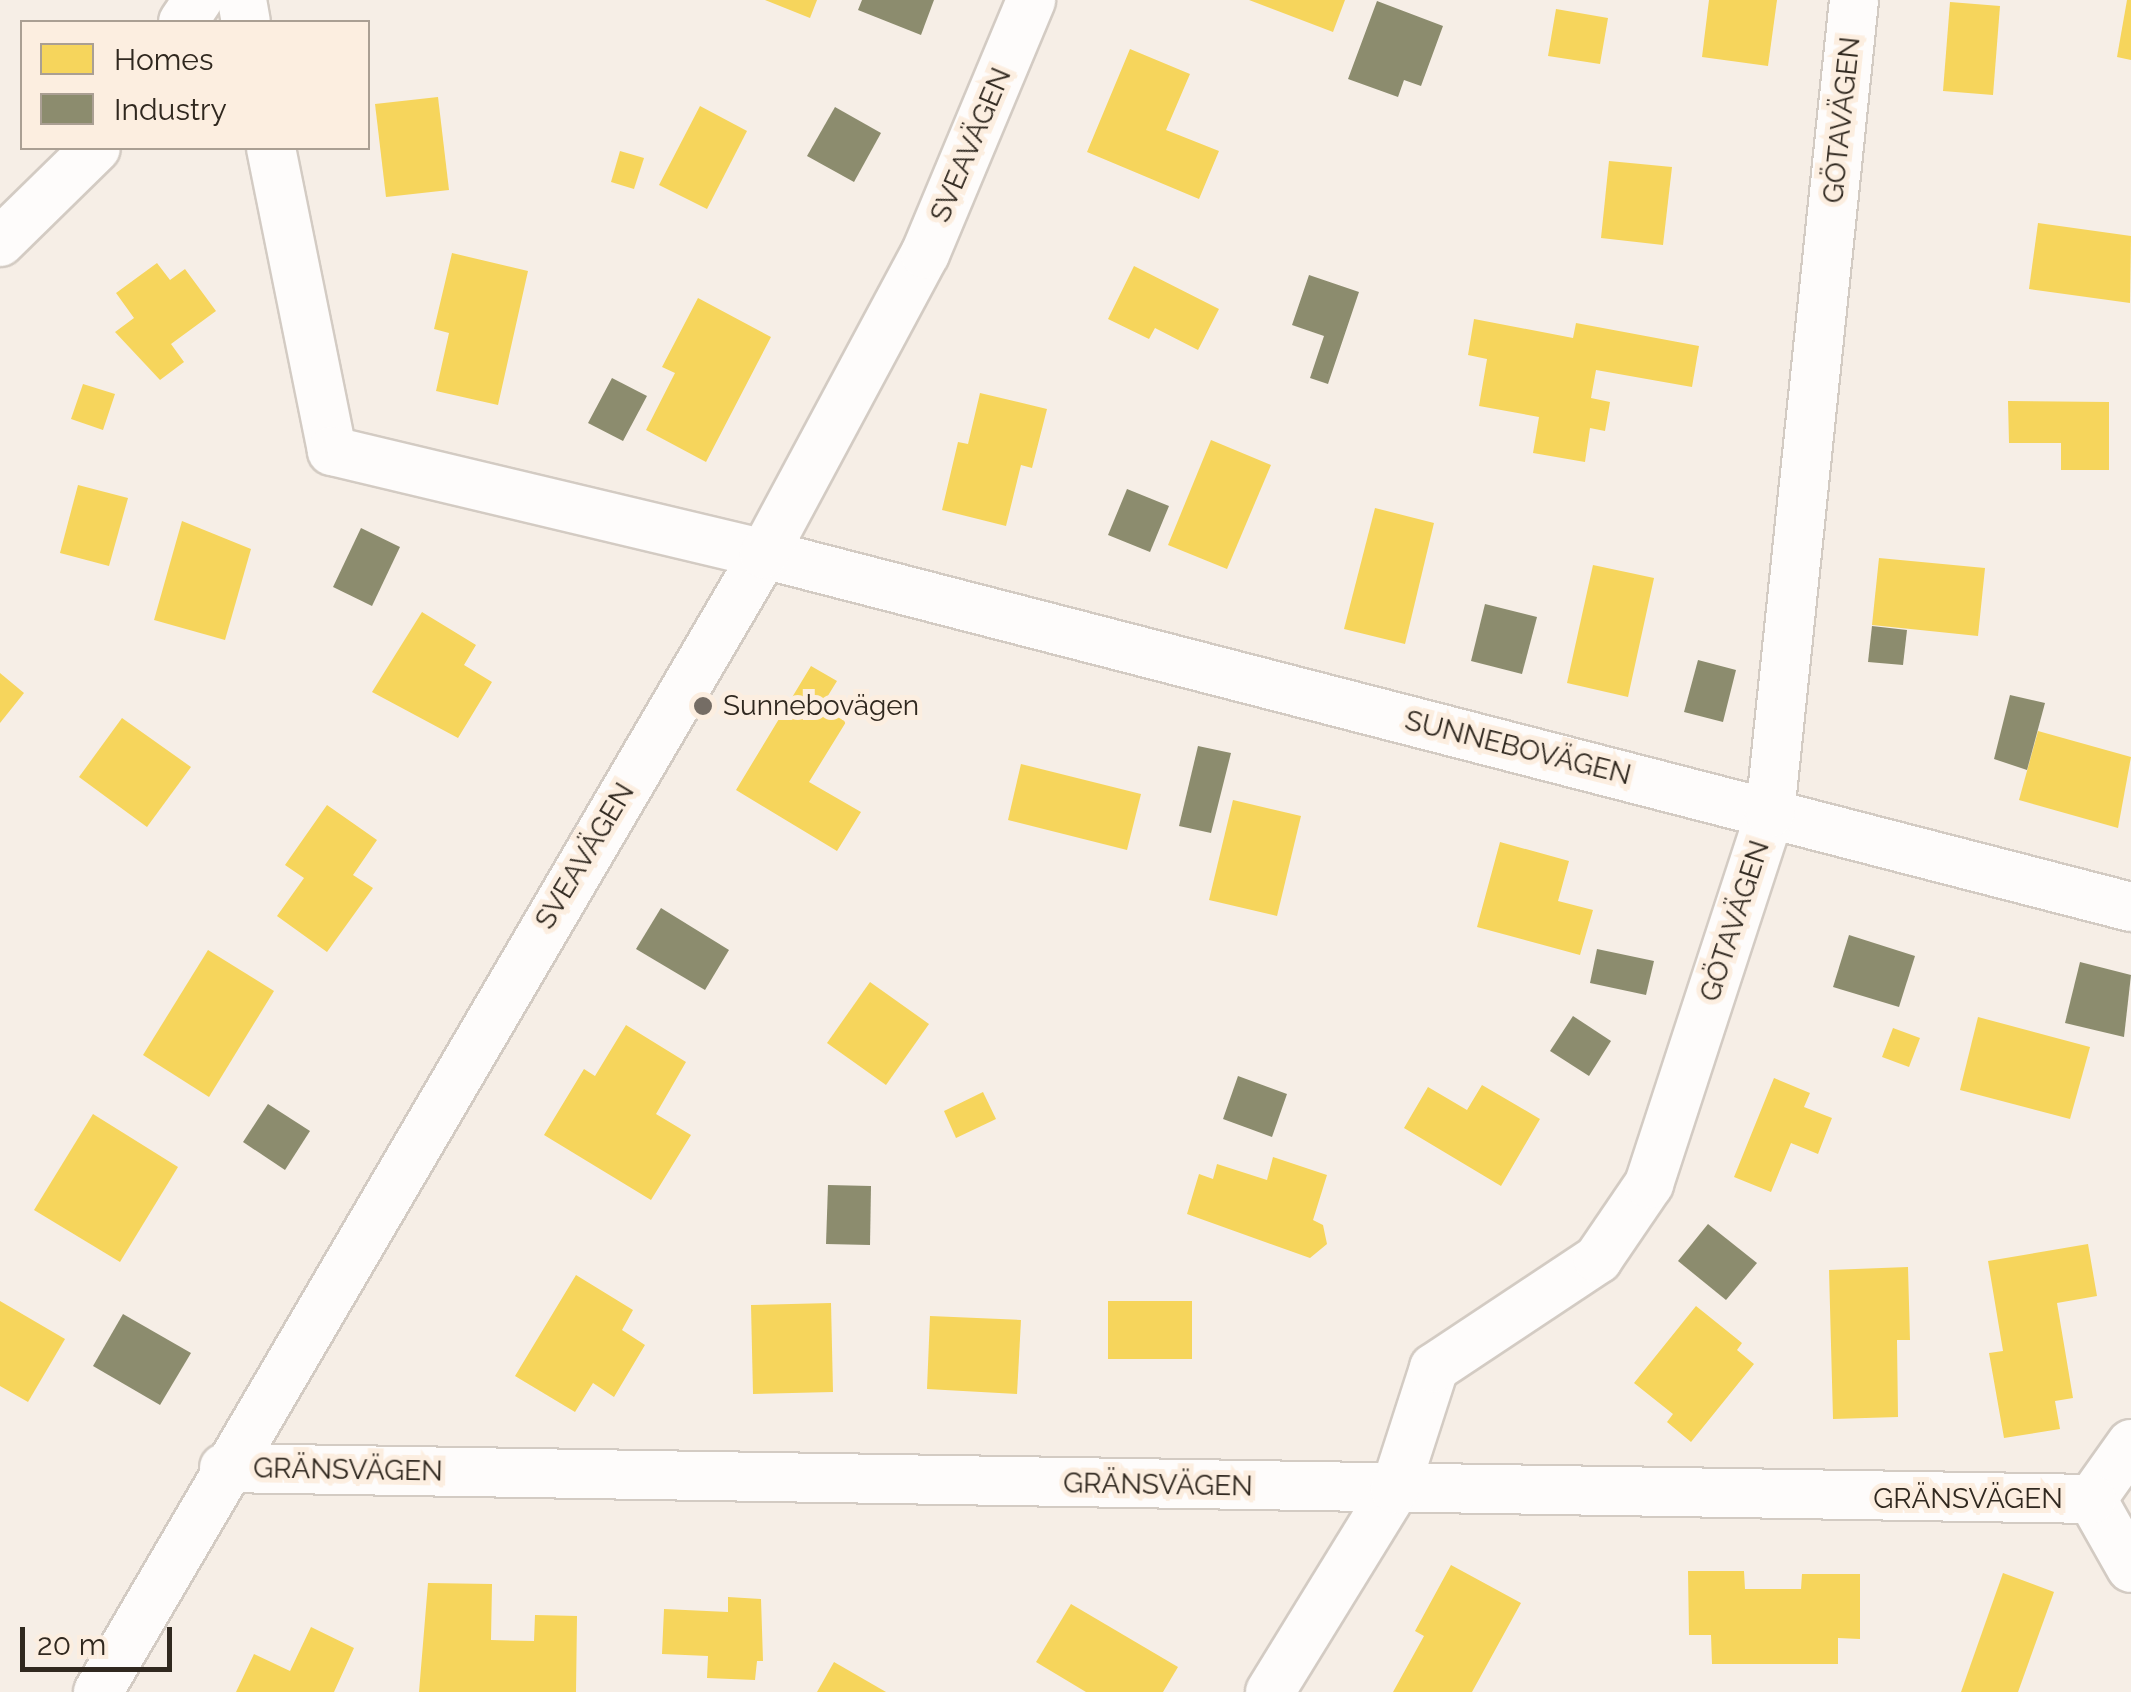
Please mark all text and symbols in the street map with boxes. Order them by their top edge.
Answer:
legend [20,20,370,150]
street label: GÖTAVÄGEN [1817,35,1867,205]
text: Homes [114,42,213,77]
street label: SVEAVÄGEN [923,63,1019,227]
text: Industry [114,92,227,127]
place label: Sunnebovägen [723,689,919,723]
marker: Sunnebovägen [692,695,714,717]
street label: SUNNEBOVÄGEN [1402,704,1634,792]
street label: SVEAVÄGEN [528,777,642,935]
street label: GÖTAVÄGEN [1693,836,1777,1006]
street label: GRÄNSVÄGEN [253,1452,443,1488]
street label: GRÄNSVÄGEN [1063,1467,1253,1503]
street label: GRÄNSVÄGEN [1873,1482,2063,1516]
scale bar [25,1607,178,1669]
text: 20 m [37,1627,106,1662]

